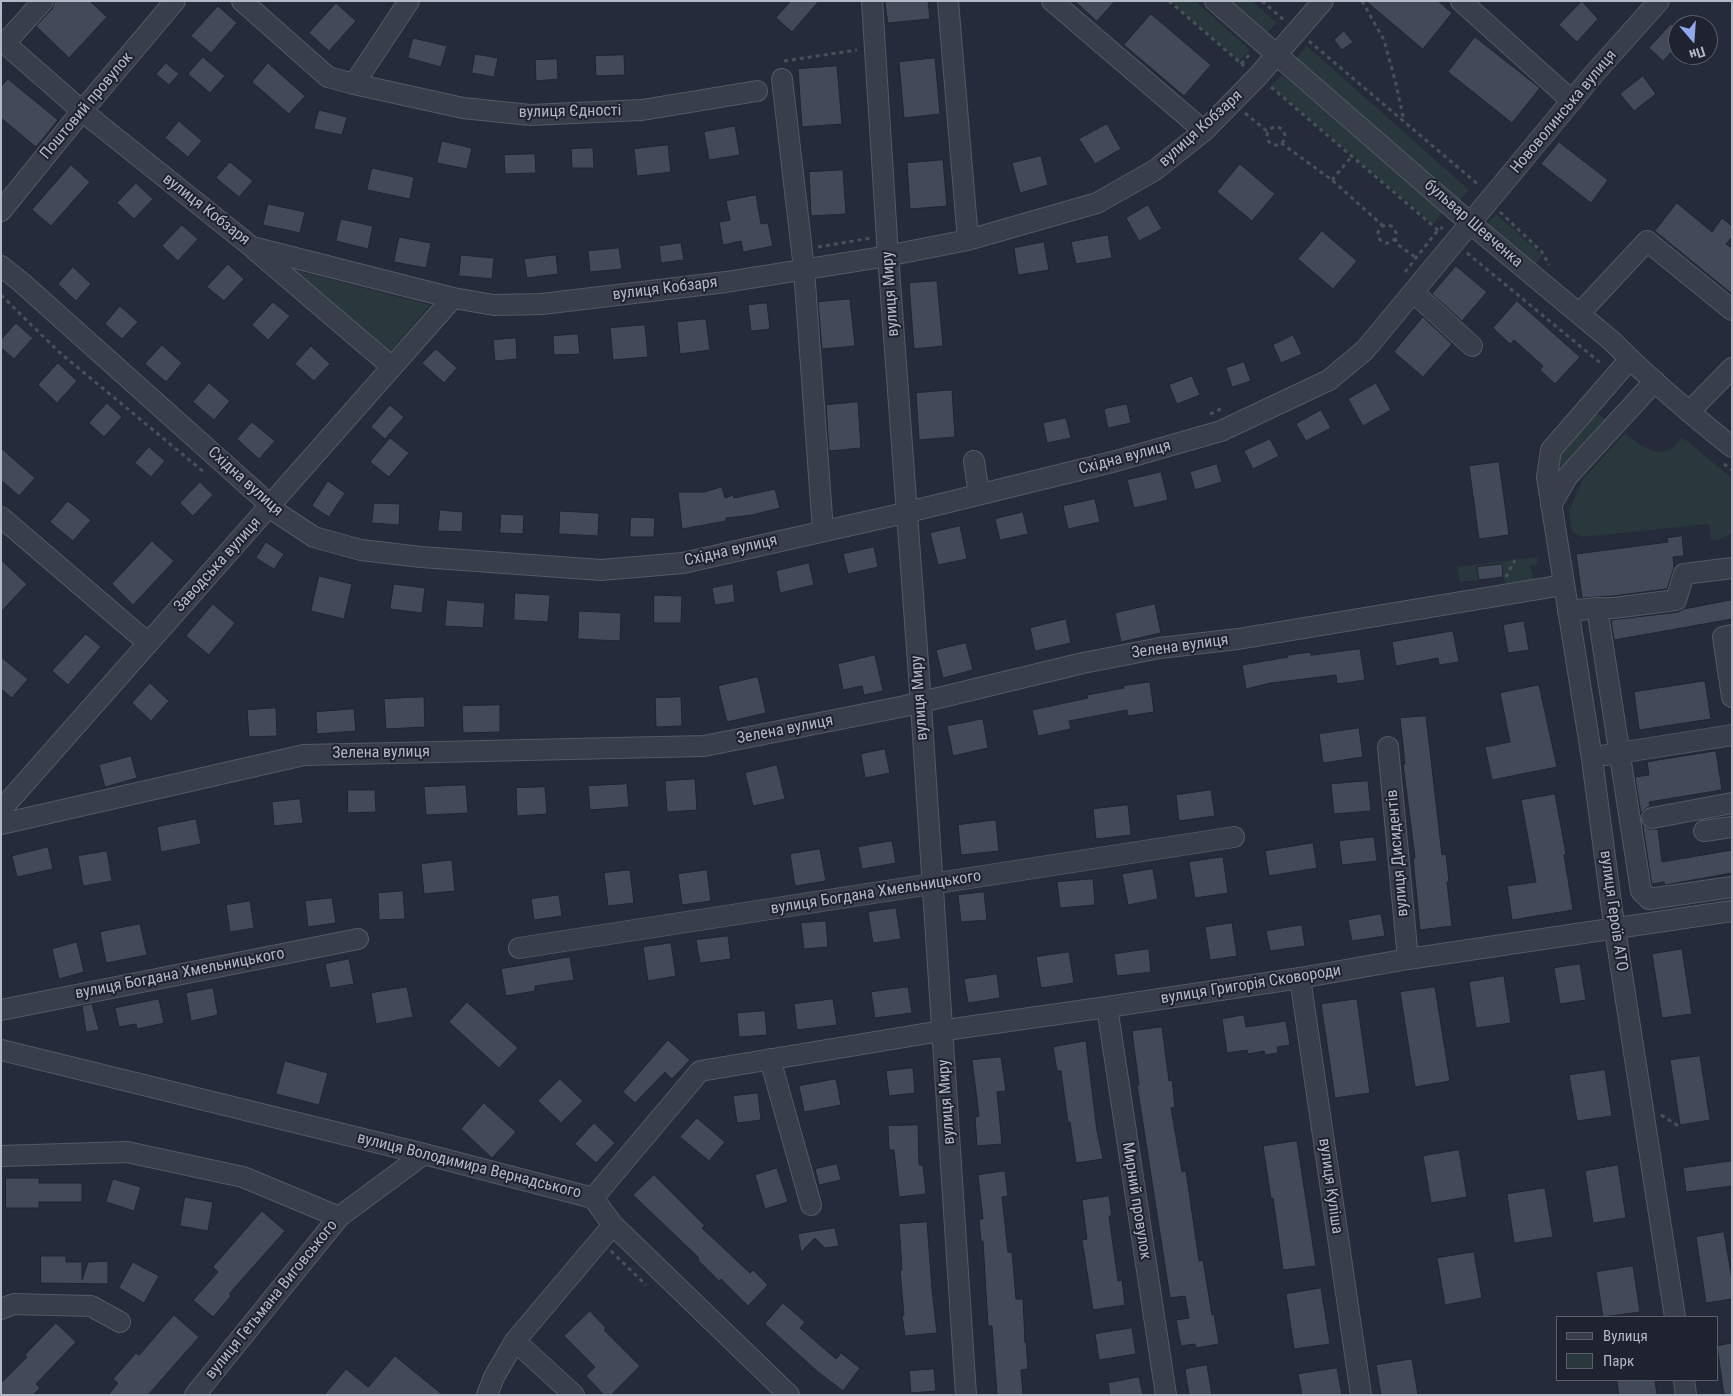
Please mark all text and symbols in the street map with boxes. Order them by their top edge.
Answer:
north arrow [1668,15,1718,65]
text: Пн [1687,43,1707,63]
street label: Нововолинська вулиця [1507,46,1621,178]
street label: Поштовий провулок [37,48,137,164]
street label: вулиця Кобзаря [1155,87,1247,171]
street label: вулиця Єдності [519,102,621,122]
street label: вулиця Кобзаря [159,170,253,250]
street label: бульвар Шевченка [1420,176,1526,272]
street label: вулиця Миру [878,251,904,337]
street label: вулиця Кобзаря [611,273,719,305]
street label: Східна вулиця [1077,436,1173,480]
street label: Східна вулиця [203,443,287,521]
street label: Заводська вулиця [170,514,266,616]
street label: Східна вулиця [683,531,779,571]
street label: Зелена вулиця [1130,631,1230,663]
street label: вулиця Миру [907,655,933,741]
street label: Зелена вулиця [735,711,835,749]
street label: Зелена вулиця [332,743,430,763]
street label: вулиця Дисидентів [1383,789,1413,917]
street label: вулиця Героїв АТО [1595,849,1631,973]
street label: вулиця Богдана Хмельницького [769,867,983,919]
street label: вулиця Богдана Хмельницького [74,944,286,1004]
street label: вулиця Григорія Сковороди [1159,961,1343,1009]
street label: вулиця Миру [934,1059,960,1145]
street label: вулиця Володимира Вернадського [355,1129,583,1203]
street label: вулиця Куліша [1314,1137,1346,1235]
street label: Мирний провулок [1117,1141,1155,1261]
street label: вулиця Гетьмана Виговського [202,1216,342,1384]
legend [1556,1316,1718,1381]
text: Вулиця [1603,1327,1648,1345]
text: Парк [1603,1352,1634,1370]

